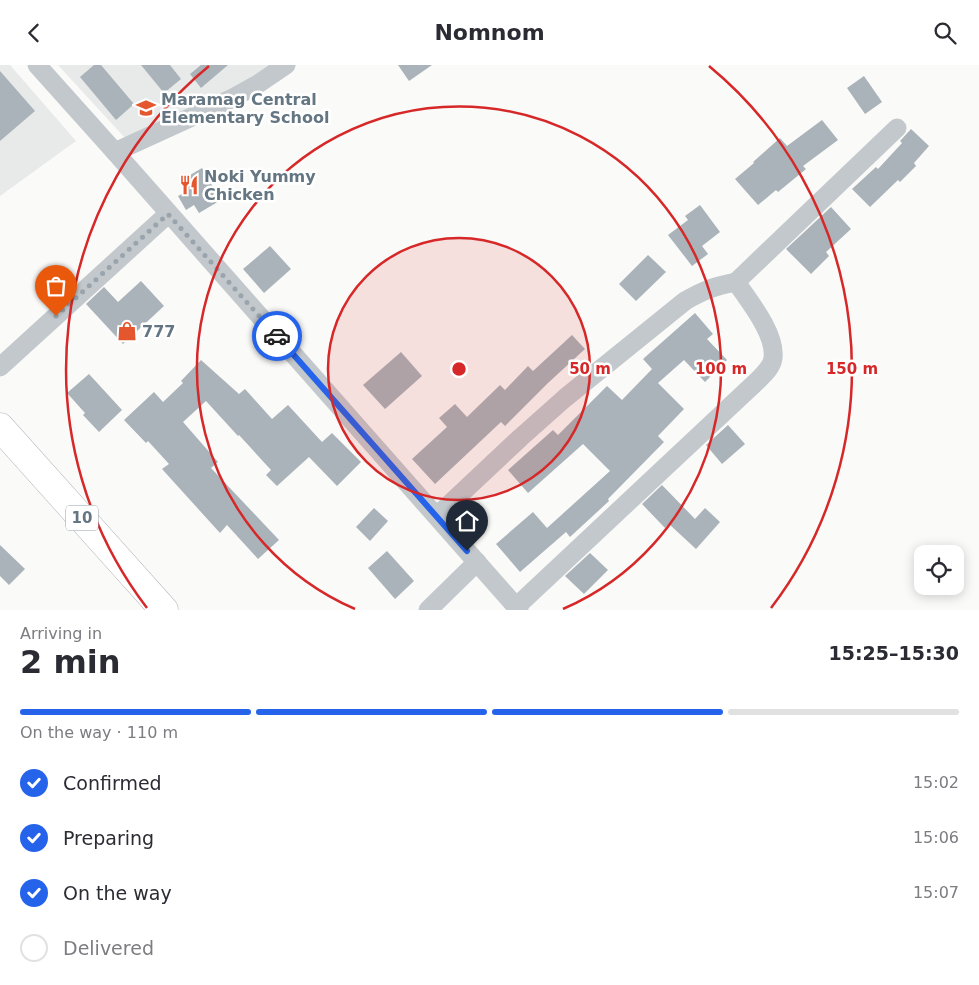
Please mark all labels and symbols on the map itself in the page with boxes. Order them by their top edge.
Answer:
place label: Maramag Central Elementary School [161,90,329,127]
school or university icon: Maramag Central Elementary School [135,97,157,119]
place label: Noki Yummy Chicken [204,167,316,204]
restaurant icon: Noki Yummy Chicken [178,174,200,196]
pin [35,265,77,316]
courier [252,311,302,361]
shop icon: 777 [116,320,138,342]
place label: 777 [142,322,175,341]
centre of rings [450,360,468,378]
text: 50 m [569,360,611,378]
text: 100 m [695,360,747,378]
text: 150 m [826,360,878,378]
pin [446,500,488,551]
road number: 10 [66,505,98,531]

